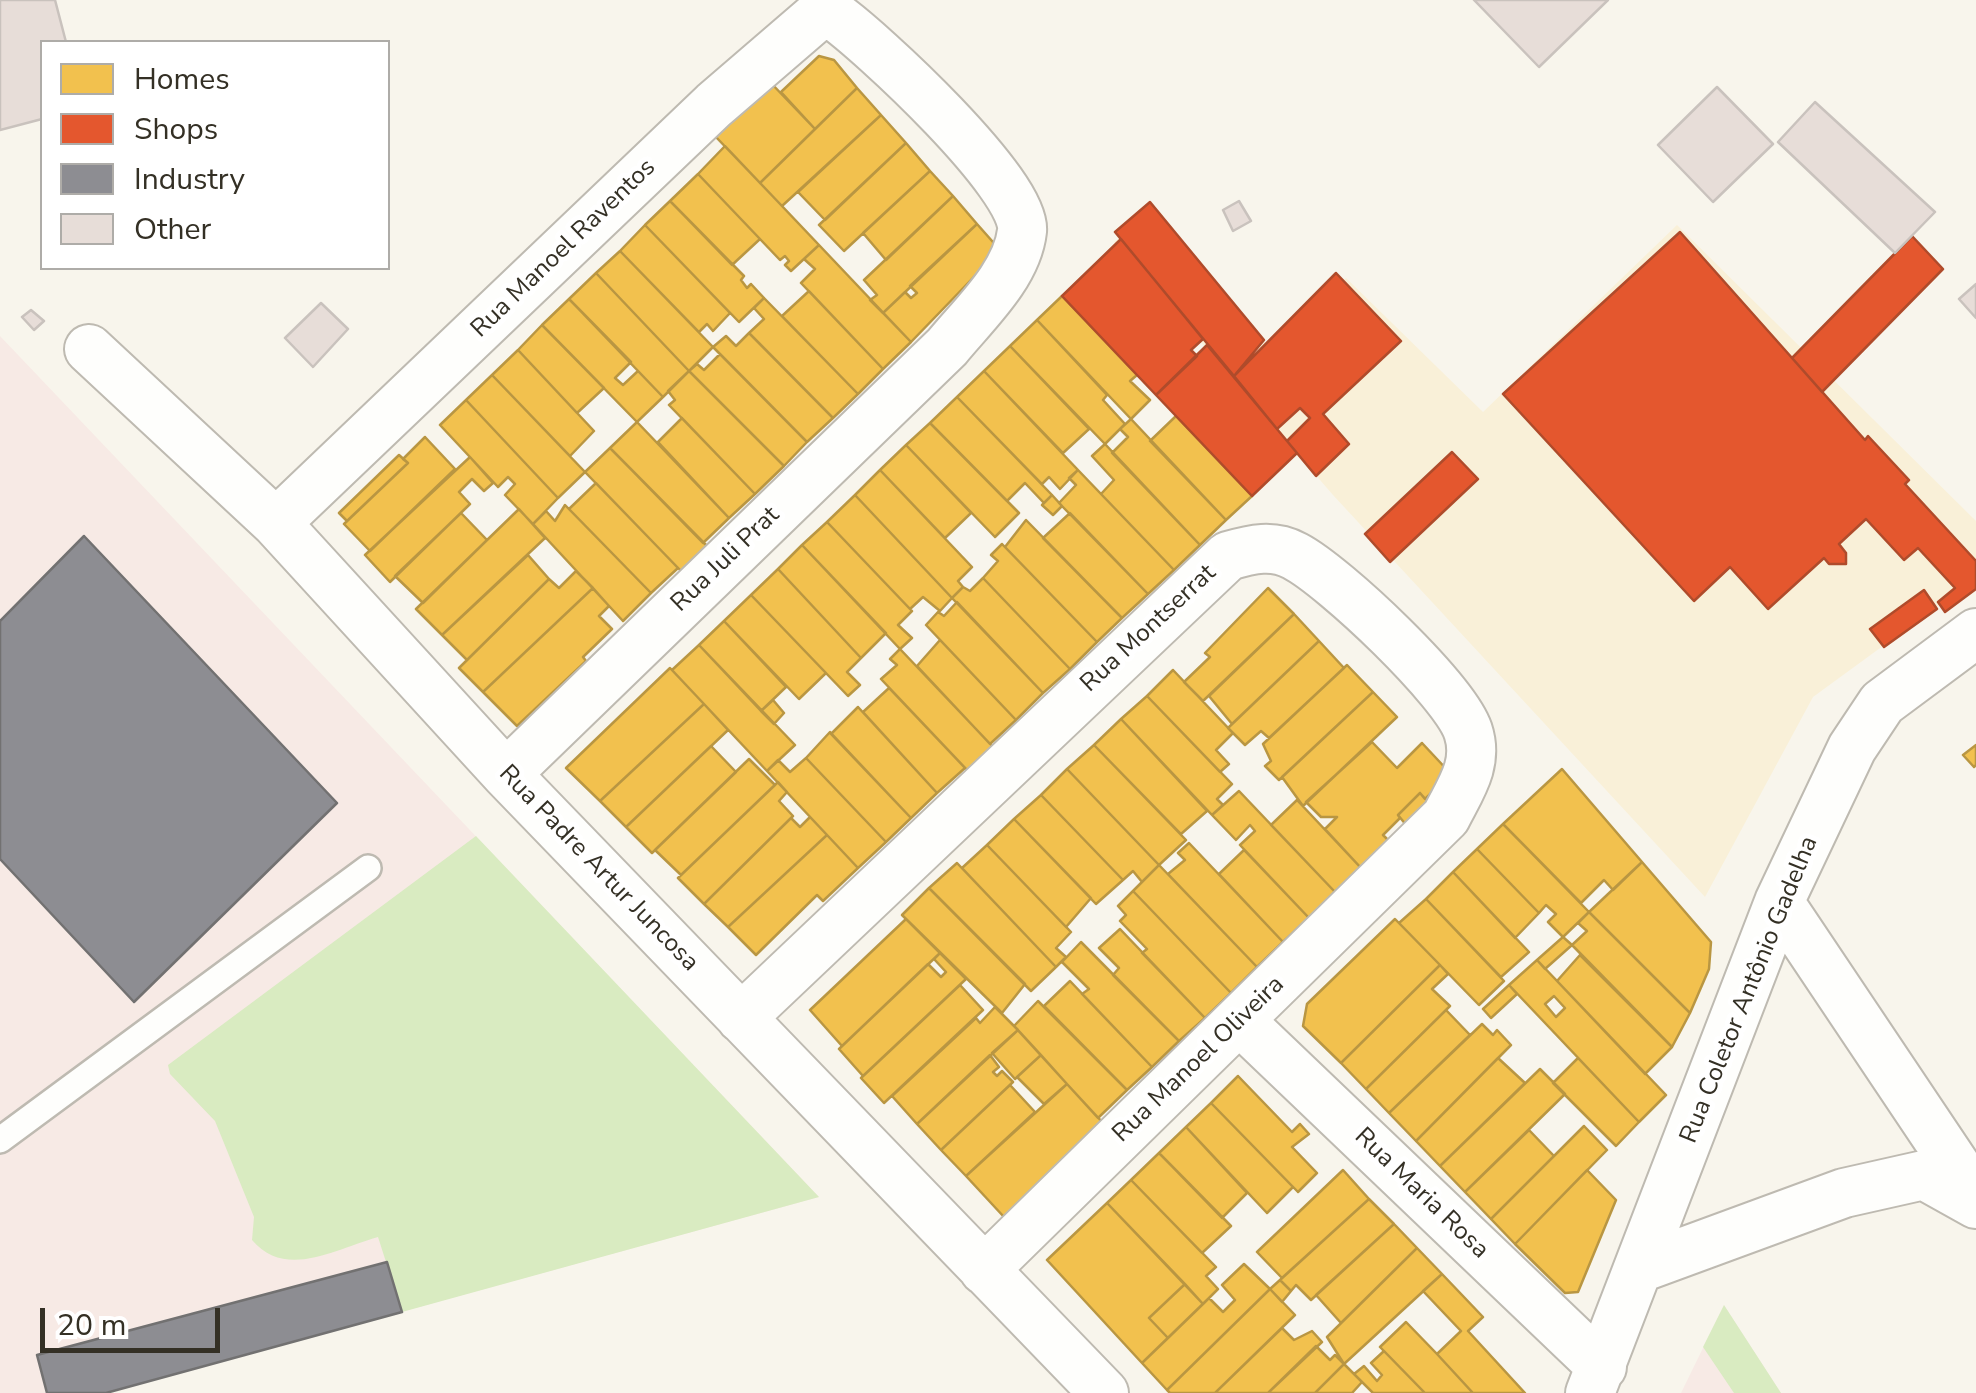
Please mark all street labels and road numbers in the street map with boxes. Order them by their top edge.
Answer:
street label: Rua Manoel Raventos [466,153,662,345]
street label: Rua Juli Prat [666,501,786,619]
street label: Rua Montserrat [1075,559,1223,699]
street label: Rua Padre Artur Juncosa [492,760,704,978]
street label: Rua Coletor Antônio Gadelha [1675,832,1825,1148]
street label: Rua Manoel Oliveira [1107,971,1291,1149]
street label: Rua Maria Rosa [1348,1122,1494,1266]

